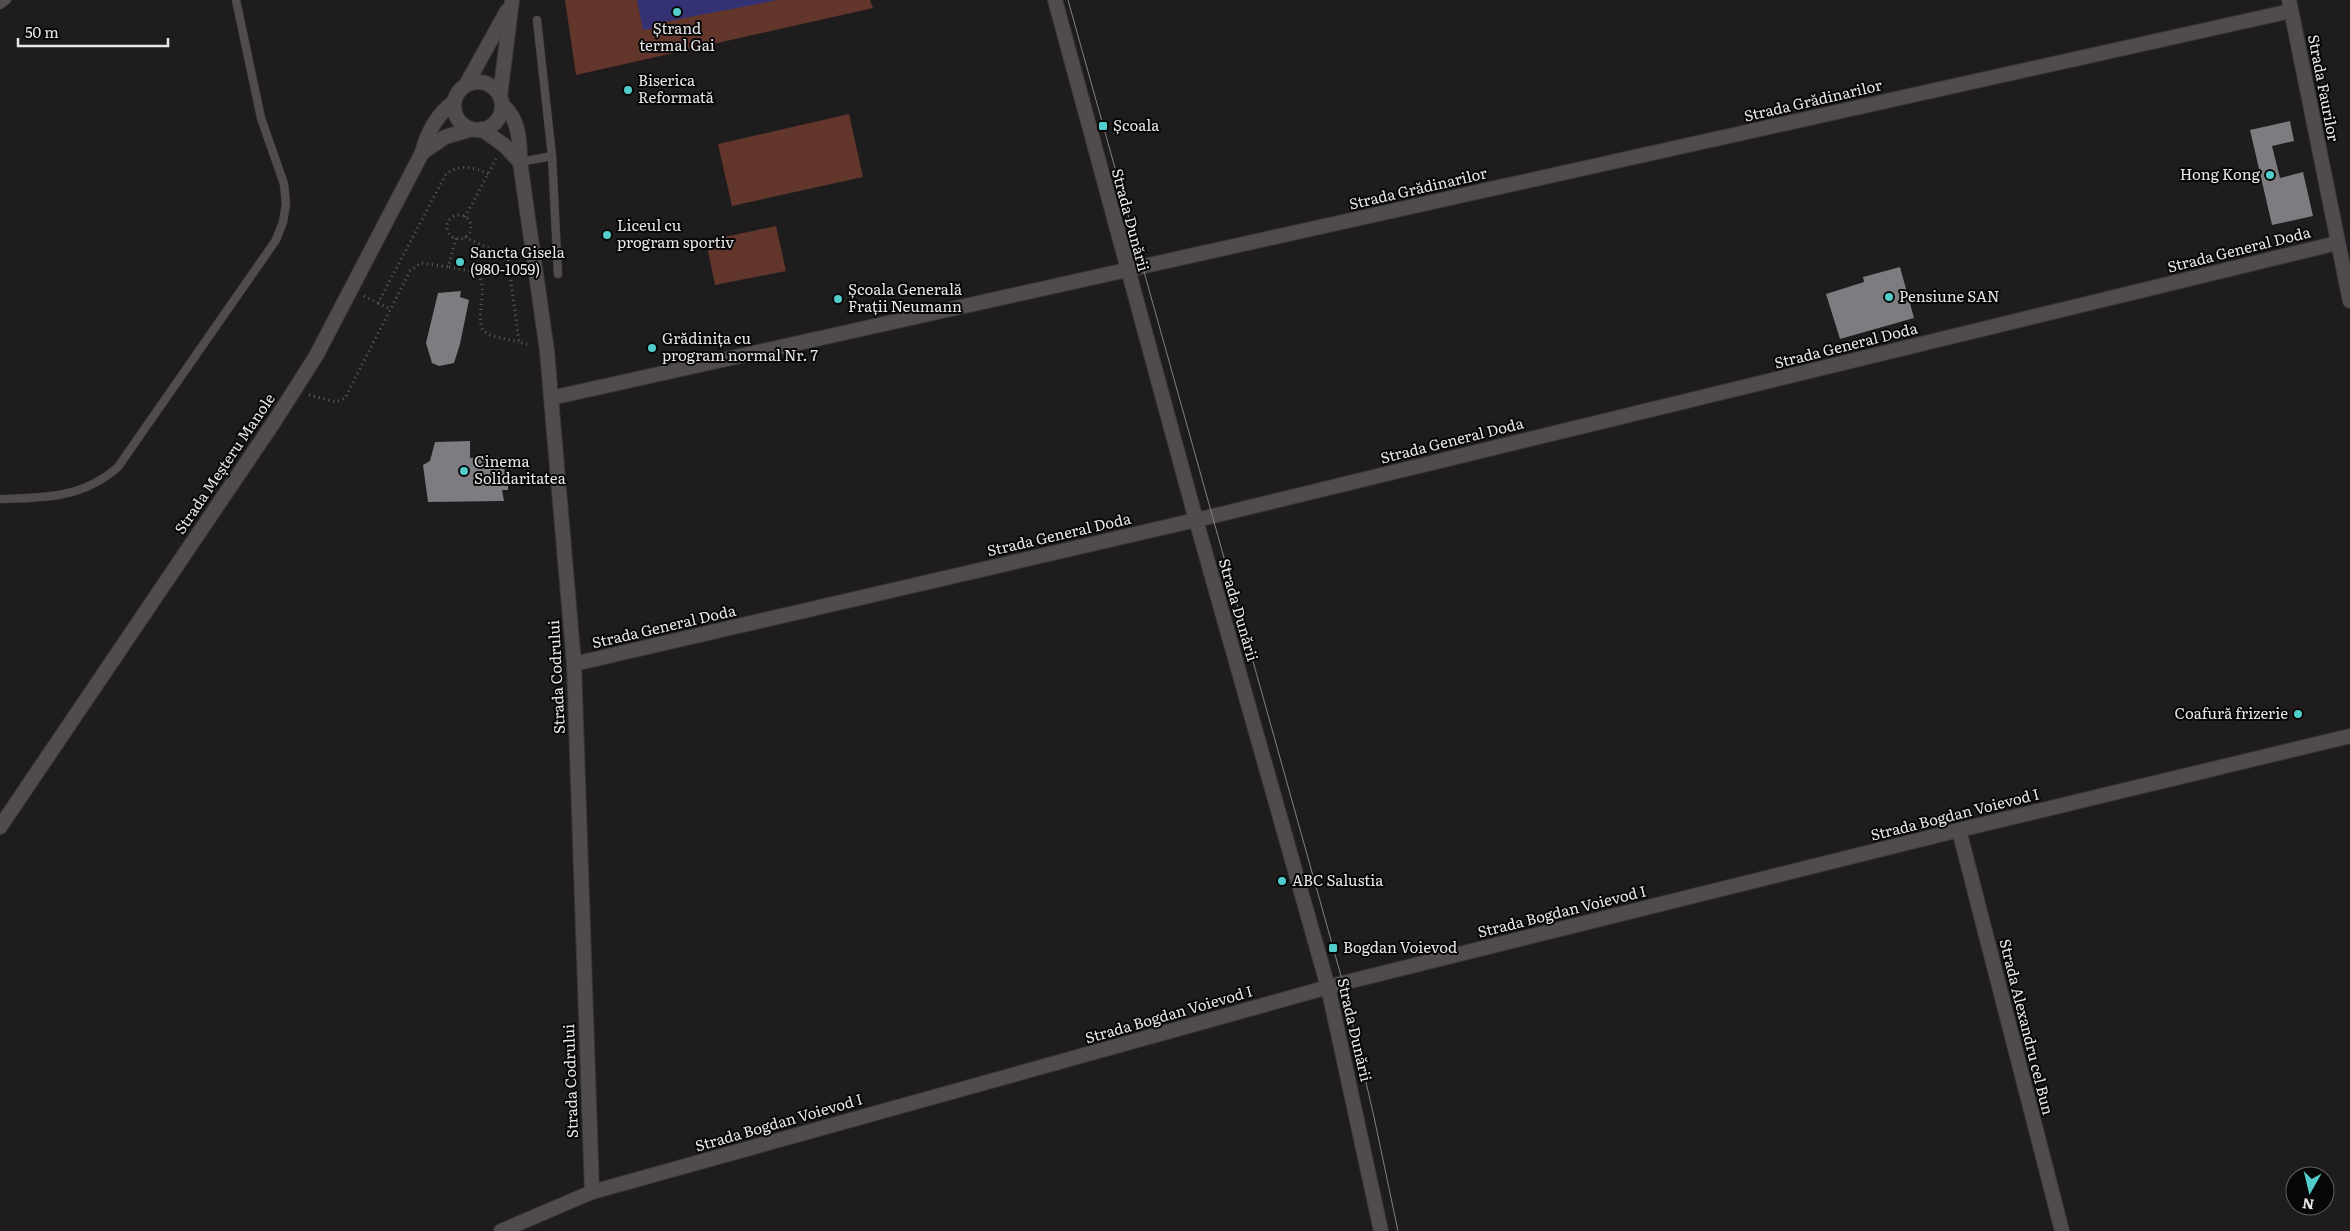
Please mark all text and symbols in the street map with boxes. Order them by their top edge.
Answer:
marker: Ștrand termal Gai [671,6,683,18]
scale bar [18,15,168,47]
place label: Ștrand termal Gai [639,16,715,56]
text: 50 m [25,20,59,43]
street label: Strada Faurilor [2303,32,2346,143]
place label: Biserica Reformată [638,68,715,108]
street label: Strada Grădinarilor [1741,72,1884,127]
marker: Biserica Reformată [622,84,634,96]
place label: Școala [1113,113,1160,136]
marker: Școala [1097,120,1109,132]
street label: Strada Grădinarilor [1346,160,1489,215]
place label: Hong Kong [2180,162,2261,185]
street label: Strada Dunării [1107,166,1156,274]
marker: Hong Kong [2264,169,2276,181]
place label: Liceul cu program sportiv [617,213,734,253]
street label: Strada General Doda [2165,219,2314,277]
marker: Liceul cu program sportiv [601,229,613,241]
place label: Sancta Gisela (980-1059) [470,240,566,280]
marker: Sancta Gisela (980-1059) [454,256,466,268]
place label: Școala Generală Frații Neumann [848,277,963,317]
place label: Pensiune SAN [1899,284,2000,307]
marker: Pensiune SAN [1883,291,1895,303]
marker: Școala Generală Frații Neumann [832,293,844,305]
street label: Strada General Doda [1772,315,1921,373]
place label: Grădinița cu program normal Nr. 7 [662,326,819,366]
marker: Grădinița cu program normal Nr. 7 [646,342,658,354]
street label: Strada Meșteru Manole [168,388,280,538]
street label: Strada General Doda [1378,410,1527,468]
place label: Cinema Solidaritatea [474,449,567,489]
marker: Cinema Solidaritatea [458,465,470,477]
street label: Strada General Doda [984,506,1134,561]
street label: Strada Dunării [1214,556,1265,664]
street label: Strada General Doda [589,598,739,653]
street label: Strada Codrului [541,619,570,735]
place label: Coafură frizerie [2174,701,2288,724]
marker: Coafură frizerie [2292,708,2304,720]
street label: Strada Bogdan Voievod I [1868,781,2041,846]
place label: ABC Salustia [1292,868,1384,891]
marker: ABC Salustia [1276,875,1288,887]
street label: Strada Bogdan Voievod I [1475,878,1648,943]
place label: Bogdan Voievod [1343,935,1457,958]
street label: Strada Alexandru cel Bun [1994,936,2061,1117]
marker: Bogdan Voievod [1327,942,1339,954]
street label: Strada Dunării [1332,976,1379,1084]
street label: Strada Bogdan Voievod I [1082,979,1255,1048]
street label: Strada Codrului [556,1024,583,1139]
street label: Strada Bogdan Voievod I [692,1087,865,1156]
north arrow [2285,1166,2335,1216]
text: N [2301,1194,2315,1216]

